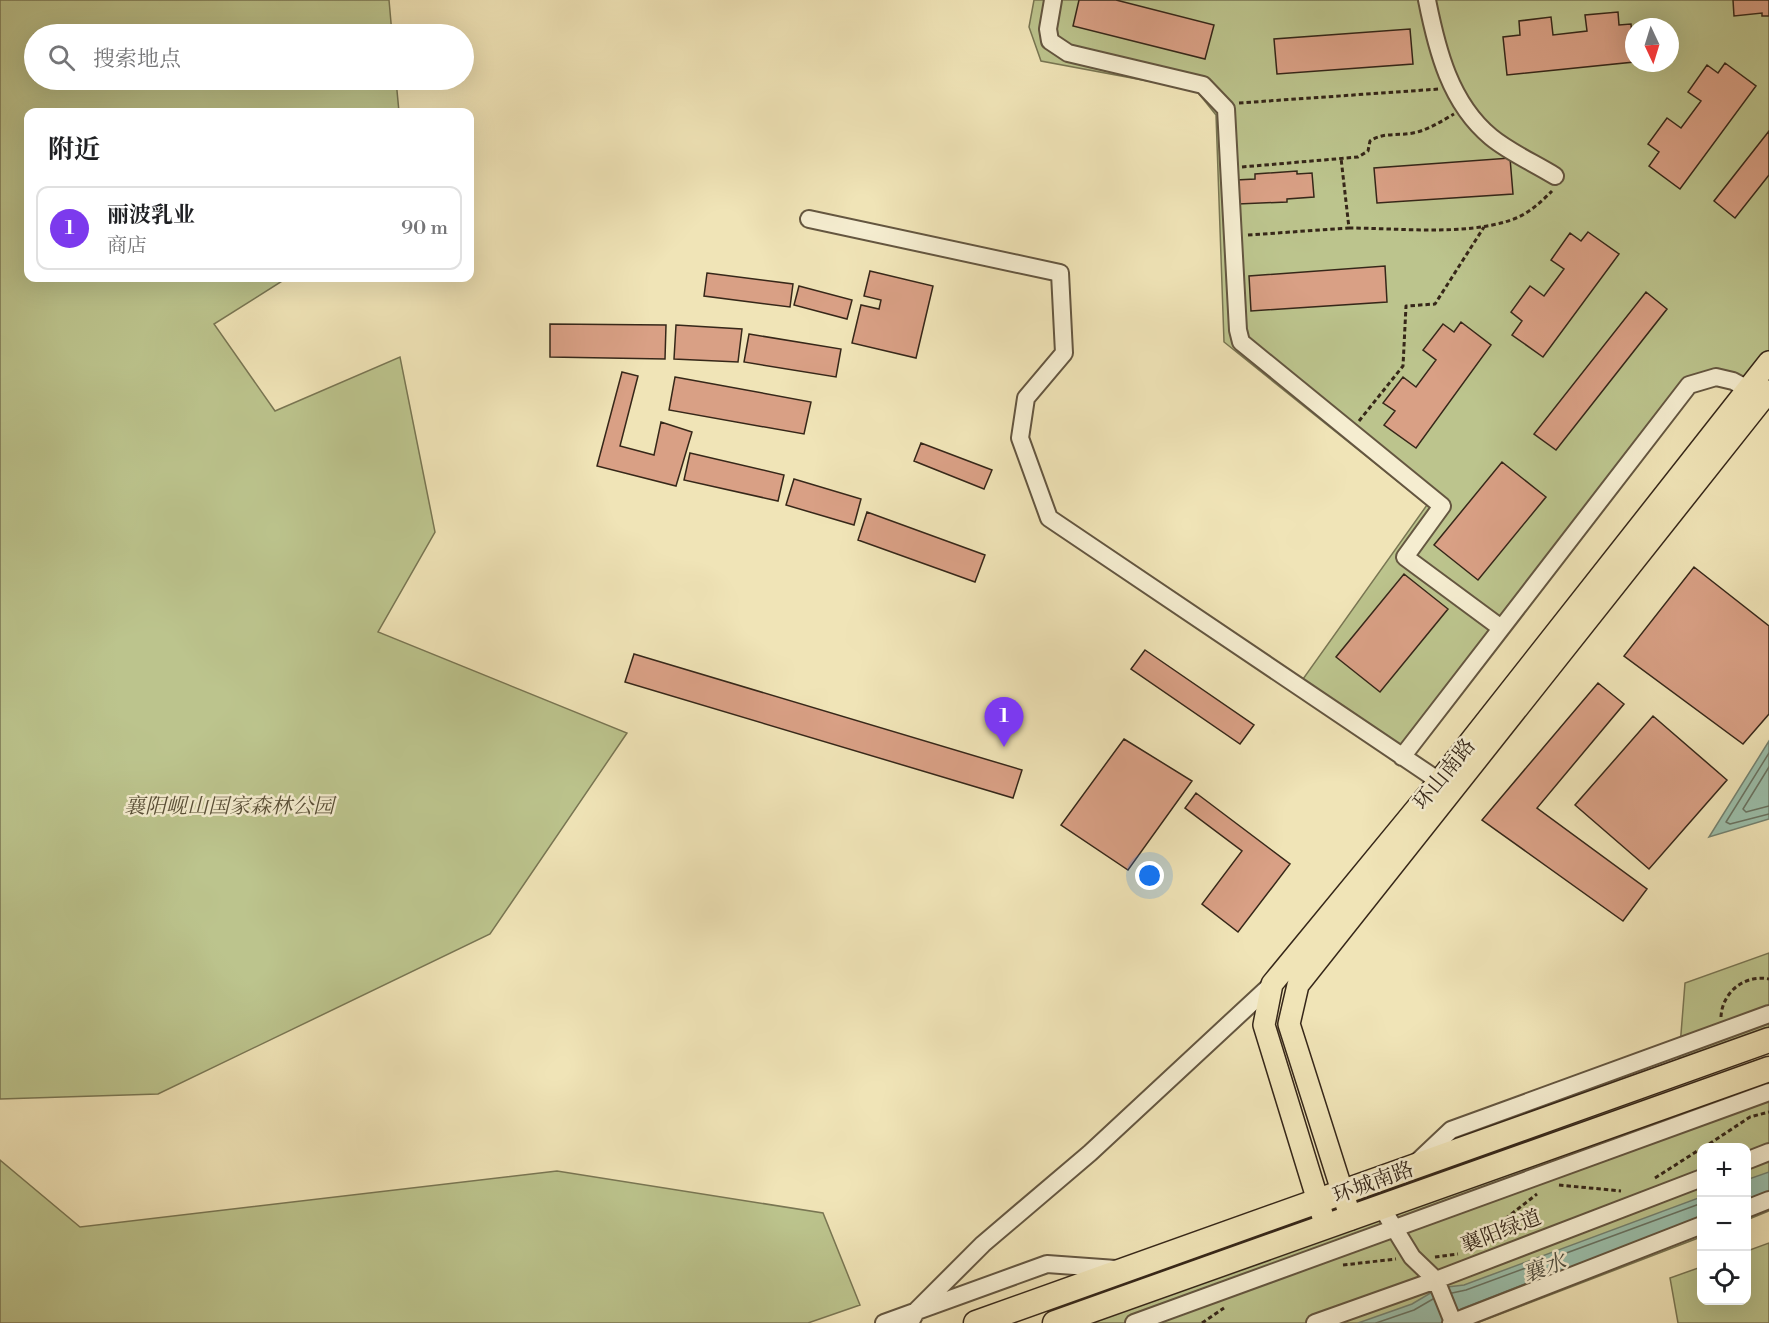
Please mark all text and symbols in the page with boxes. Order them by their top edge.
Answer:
north arrow [1625,18,1679,72]
search box [24,24,474,90]
icon: search [45,41,78,74]
text: 搜索地点 [93,46,181,73]
text: 附近 [48,134,100,166]
text: 丽波乳业 [107,202,195,229]
text: 1 [65,216,74,241]
text: 90 m [401,216,448,241]
text: 商店 [107,234,147,259]
pin: 1 [984,698,1024,747]
street label: 环山南路 [1408,734,1481,815]
park label: 襄阳岘山国家森林公园 [124,794,337,820]
your location [1135,861,1164,890]
map controls [1697,1143,1751,1305]
button: + [1697,1143,1751,1197]
street label: 环城南路 [1329,1156,1417,1210]
button: − [1697,1197,1751,1251]
street label: 襄阳绿道 [1457,1205,1545,1259]
water label: 襄水 [1519,1248,1572,1289]
button: locate [1697,1251,1751,1305]

